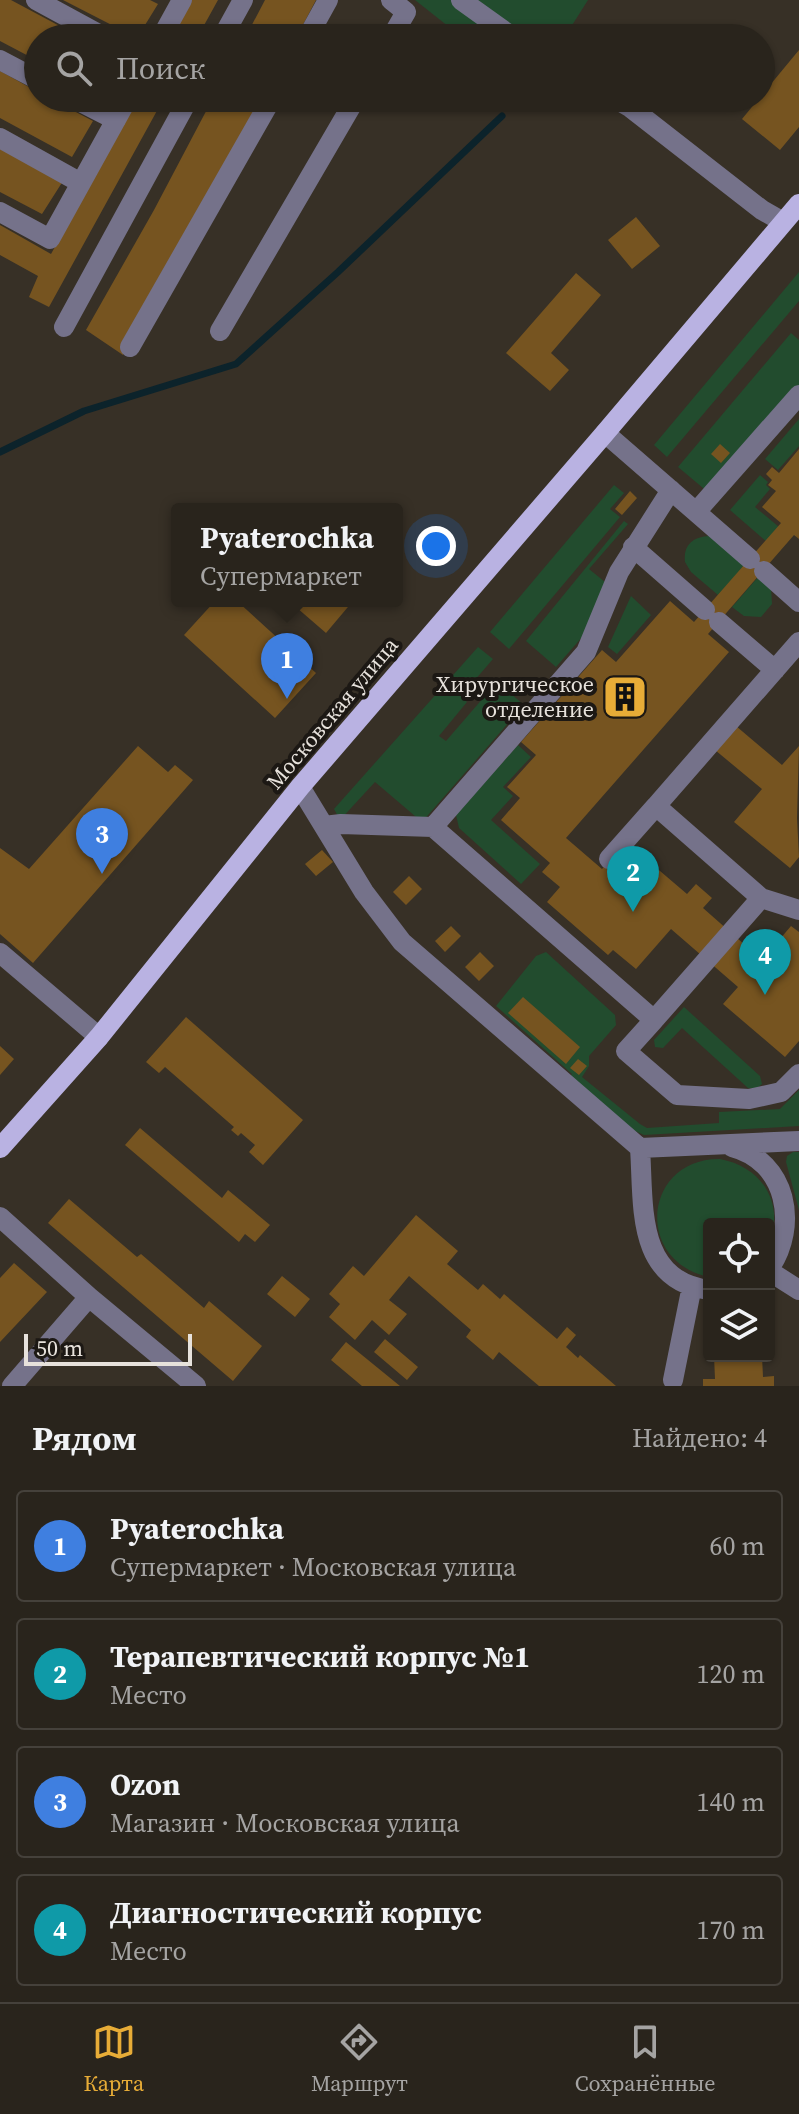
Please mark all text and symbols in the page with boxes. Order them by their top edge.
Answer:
search box [24,24,775,112]
icon: search [52,46,96,90]
text: Поиск [116,48,205,89]
popup [171,503,403,607]
text: Pyaterochka [200,517,374,558]
your location [416,526,456,566]
text: Супермаркет [200,558,362,594]
street label: Московская улица [259,630,405,795]
pin: 1 [261,633,313,699]
place label: Хирургическое отделение [436,669,594,724]
building icon: Хирургическое отделение [601,673,649,721]
pin: 3 [76,808,128,874]
pin: 2 [607,846,659,912]
pin: 4 [739,929,791,995]
map controls [703,1218,775,1362]
button: locate [703,1218,775,1290]
button: layers [703,1290,775,1362]
scale bar [24,1330,192,1366]
text: 50 m [36,1333,83,1363]
text: Рядом [32,1415,137,1461]
text: Найдено: 4 [632,1420,767,1456]
text: Pyaterochka [110,1508,284,1549]
text: 1 [53,1528,67,1564]
text: 60 m [710,1528,765,1564]
text: Супермаркет · Московская улица [110,1549,516,1585]
text: Терапевтический корпус №1 [110,1636,530,1677]
text: 2 [53,1656,67,1692]
text: 120 m [697,1656,765,1692]
text: Место [110,1677,187,1713]
text: Ozon [110,1764,180,1805]
text: 3 [53,1784,67,1820]
text: 140 m [697,1784,765,1820]
text: Магазин · Московская улица [110,1805,460,1841]
text: Диагностический корпус [110,1892,482,1933]
text: 4 [53,1912,67,1948]
text: 170 m [697,1912,765,1948]
text: Место [110,1933,187,1969]
tab: Карта [83,2020,144,2098]
tab: Маршрут [311,2020,408,2098]
tab: Сохранённые [575,2020,716,2098]

